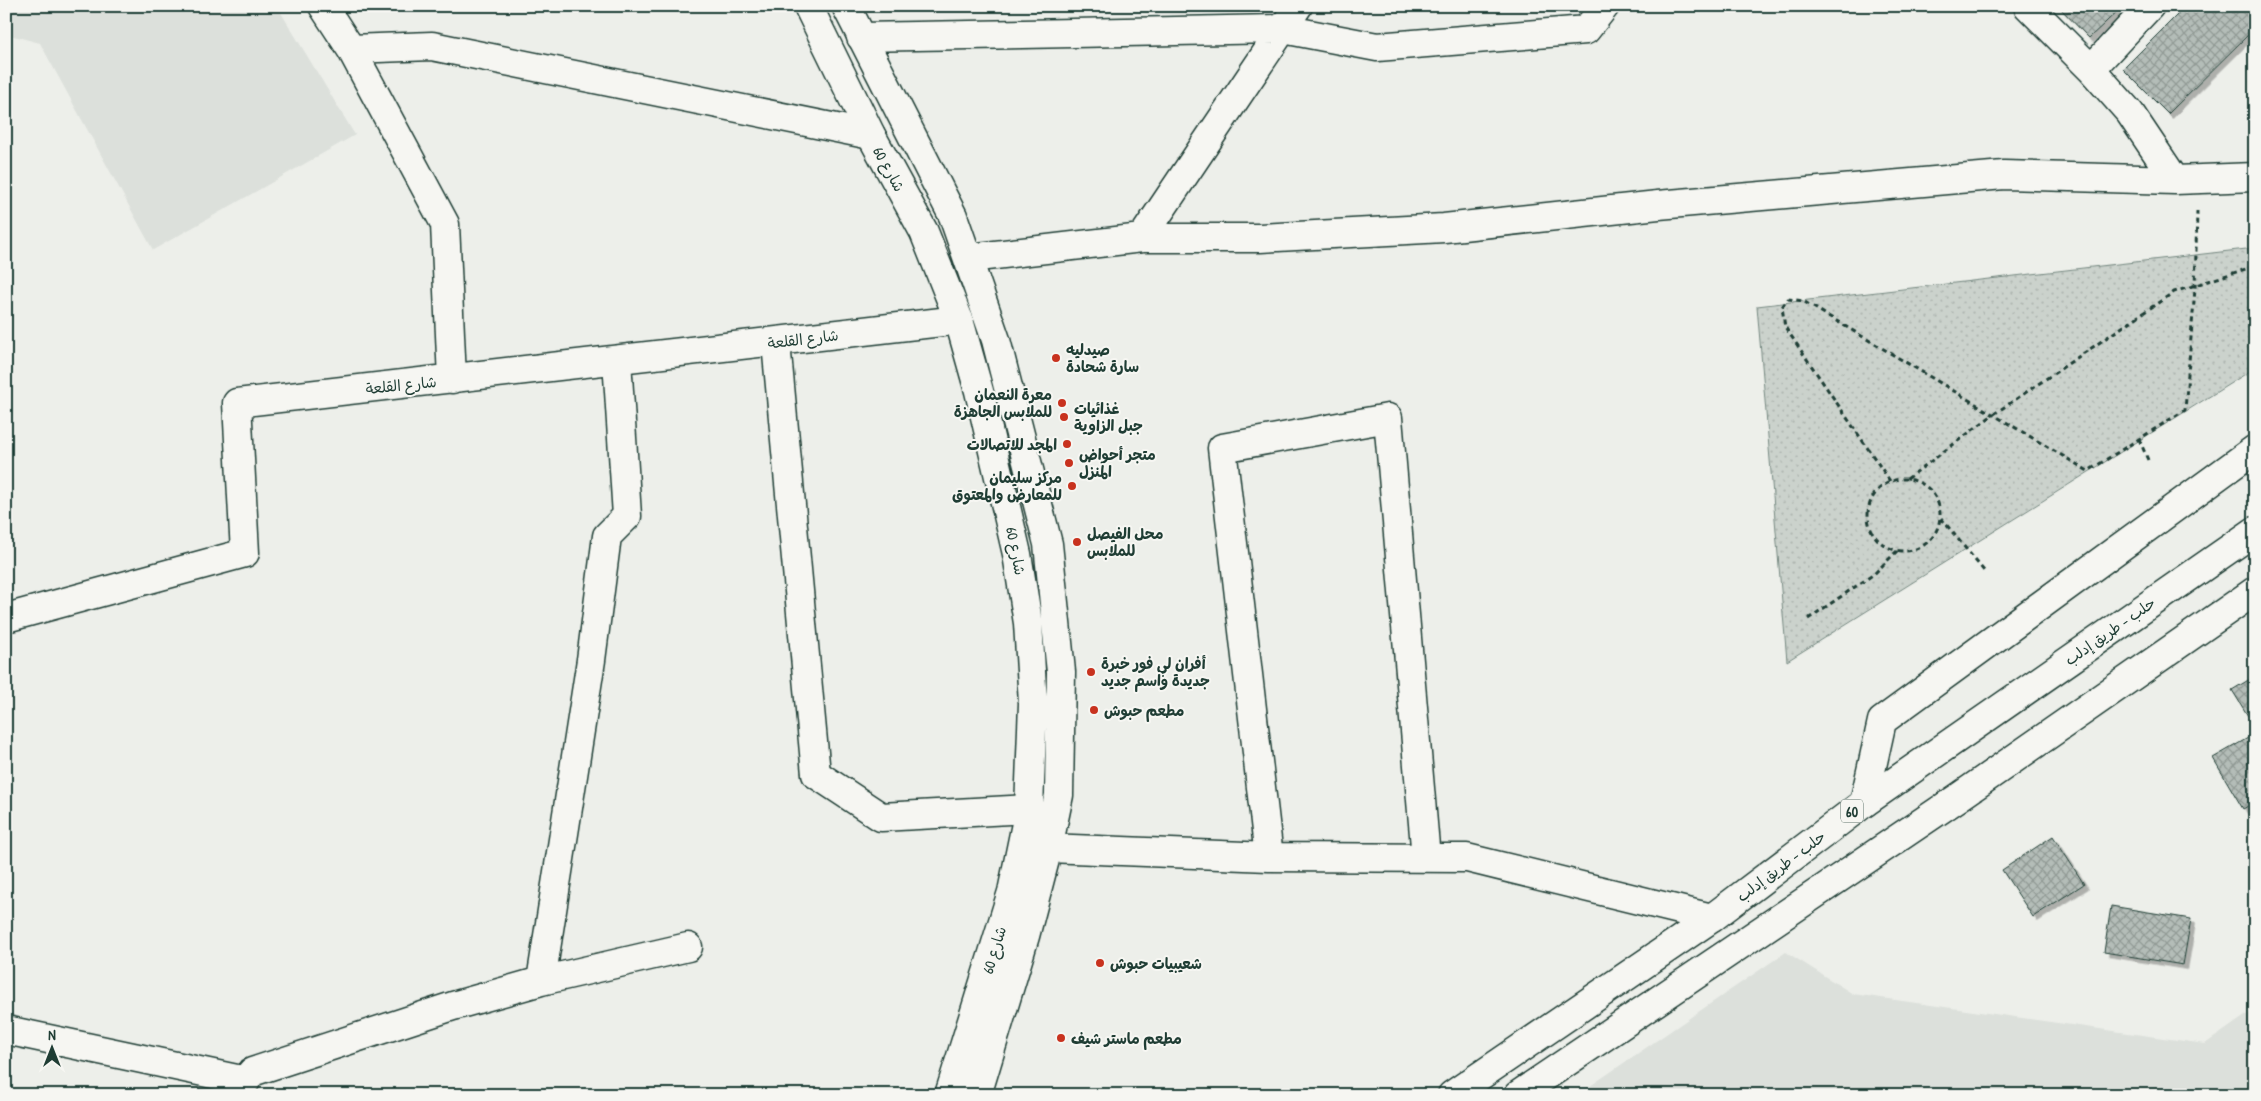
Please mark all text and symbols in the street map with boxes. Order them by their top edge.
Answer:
street label: شارع 60 [868,143,910,195]
street label: شارع القلعة [766,324,840,354]
place label: صيدليه سارة شحادة [1066,339,1139,377]
marker: صيدليه سارة شحادة [1050,352,1062,364]
street label: شارع القلعة [364,371,438,399]
place label: معرة النعمان للملابس الجاهزة [954,384,1052,422]
marker: معرة النعمان للملابس الجاهزة [1056,397,1068,409]
place label: غذائيات جبل الزاوية [1074,398,1143,436]
marker: غذائيات جبل الزاوية [1058,411,1070,423]
place label: المجد للاتصالات [967,434,1057,455]
marker: المجد للاتصالات [1061,438,1073,450]
place label: متجر أحواض المنزل [1079,444,1156,482]
marker: متجر أحواض المنزل [1063,457,1075,469]
place label: مركز سليمان للمعارض والمعتوق [952,467,1062,505]
marker: مركز سليمان للمعارض والمعتوق [1066,480,1078,492]
place label: محل الفيصل للملابس [1087,523,1163,561]
street label: شارع 60 [1001,525,1031,577]
marker: محل الفيصل للملابس [1071,536,1083,548]
street label: حلب - طريق إدلب [2060,592,2160,670]
place label: أفران لي فور خبرة جديدة واسم جديد [1101,653,1210,692]
marker: أفران لي فور خبرة جديدة واسم جديد [1085,666,1097,678]
place label: مطعم حبوش [1104,700,1185,722]
marker: مطعم حبوش [1088,704,1100,716]
road number: 60 [1841,799,1863,822]
street label: حلب - طريق إدلب [1732,826,1830,906]
street label: شارع 60 [977,924,1011,976]
place label: شعيبيات حبوش [1110,953,1202,974]
marker: شعيبيات حبوش [1094,957,1106,969]
north arrow [28,1024,78,1074]
text: N [48,1025,56,1044]
place label: مطعم ماستر شيف [1071,1028,1182,1050]
marker: مطعم ماستر شيف [1055,1032,1067,1044]

